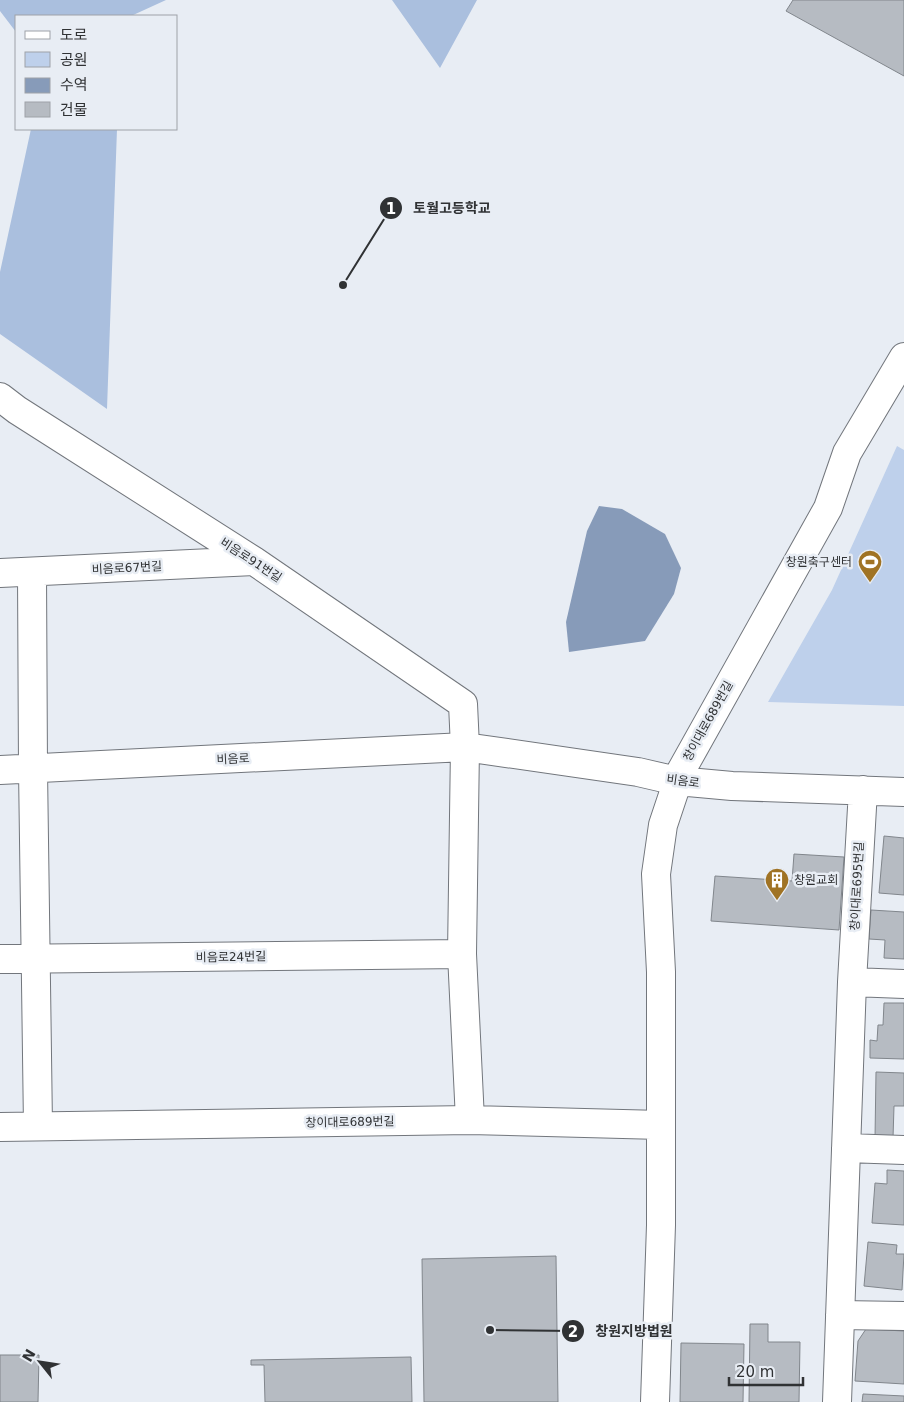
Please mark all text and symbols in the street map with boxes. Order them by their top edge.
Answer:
legend [15,15,178,130]
text: 도로 [60,26,88,44]
text: 공원 [60,51,88,69]
text: 수역 [60,76,88,94]
text: 건물 [60,101,88,119]
callout: 토월고등학교 [379,194,501,223]
text: 1 [386,200,396,218]
text: 토월고등학교 [413,200,491,216]
street label: 비음로91번길 [218,535,284,585]
sports icon: 창원축구센터 [857,549,883,583]
place label: 창원축구센터 [786,555,852,569]
street label: 비음로67번길 [91,559,163,577]
street label: 창이대로689번길 [680,679,736,763]
street label: 비음로 [216,751,250,767]
street label: 비음로 [666,772,700,790]
street label: 창이대로695번길 [848,841,866,931]
building icon: 창원교회 [764,867,790,901]
place label: 창원교회 [794,873,838,887]
street label: 비음로24번길 [196,949,266,965]
street label: 창이대로689번길 [305,1114,395,1130]
callout: 창원지방법원 [561,1317,683,1346]
text: 2 [568,1323,578,1341]
text: 창원지방법원 [595,1323,673,1339]
north arrow [15,1337,65,1387]
text: N [19,1346,39,1365]
scale bar [729,1354,803,1386]
text: 20 m [736,1363,774,1381]

